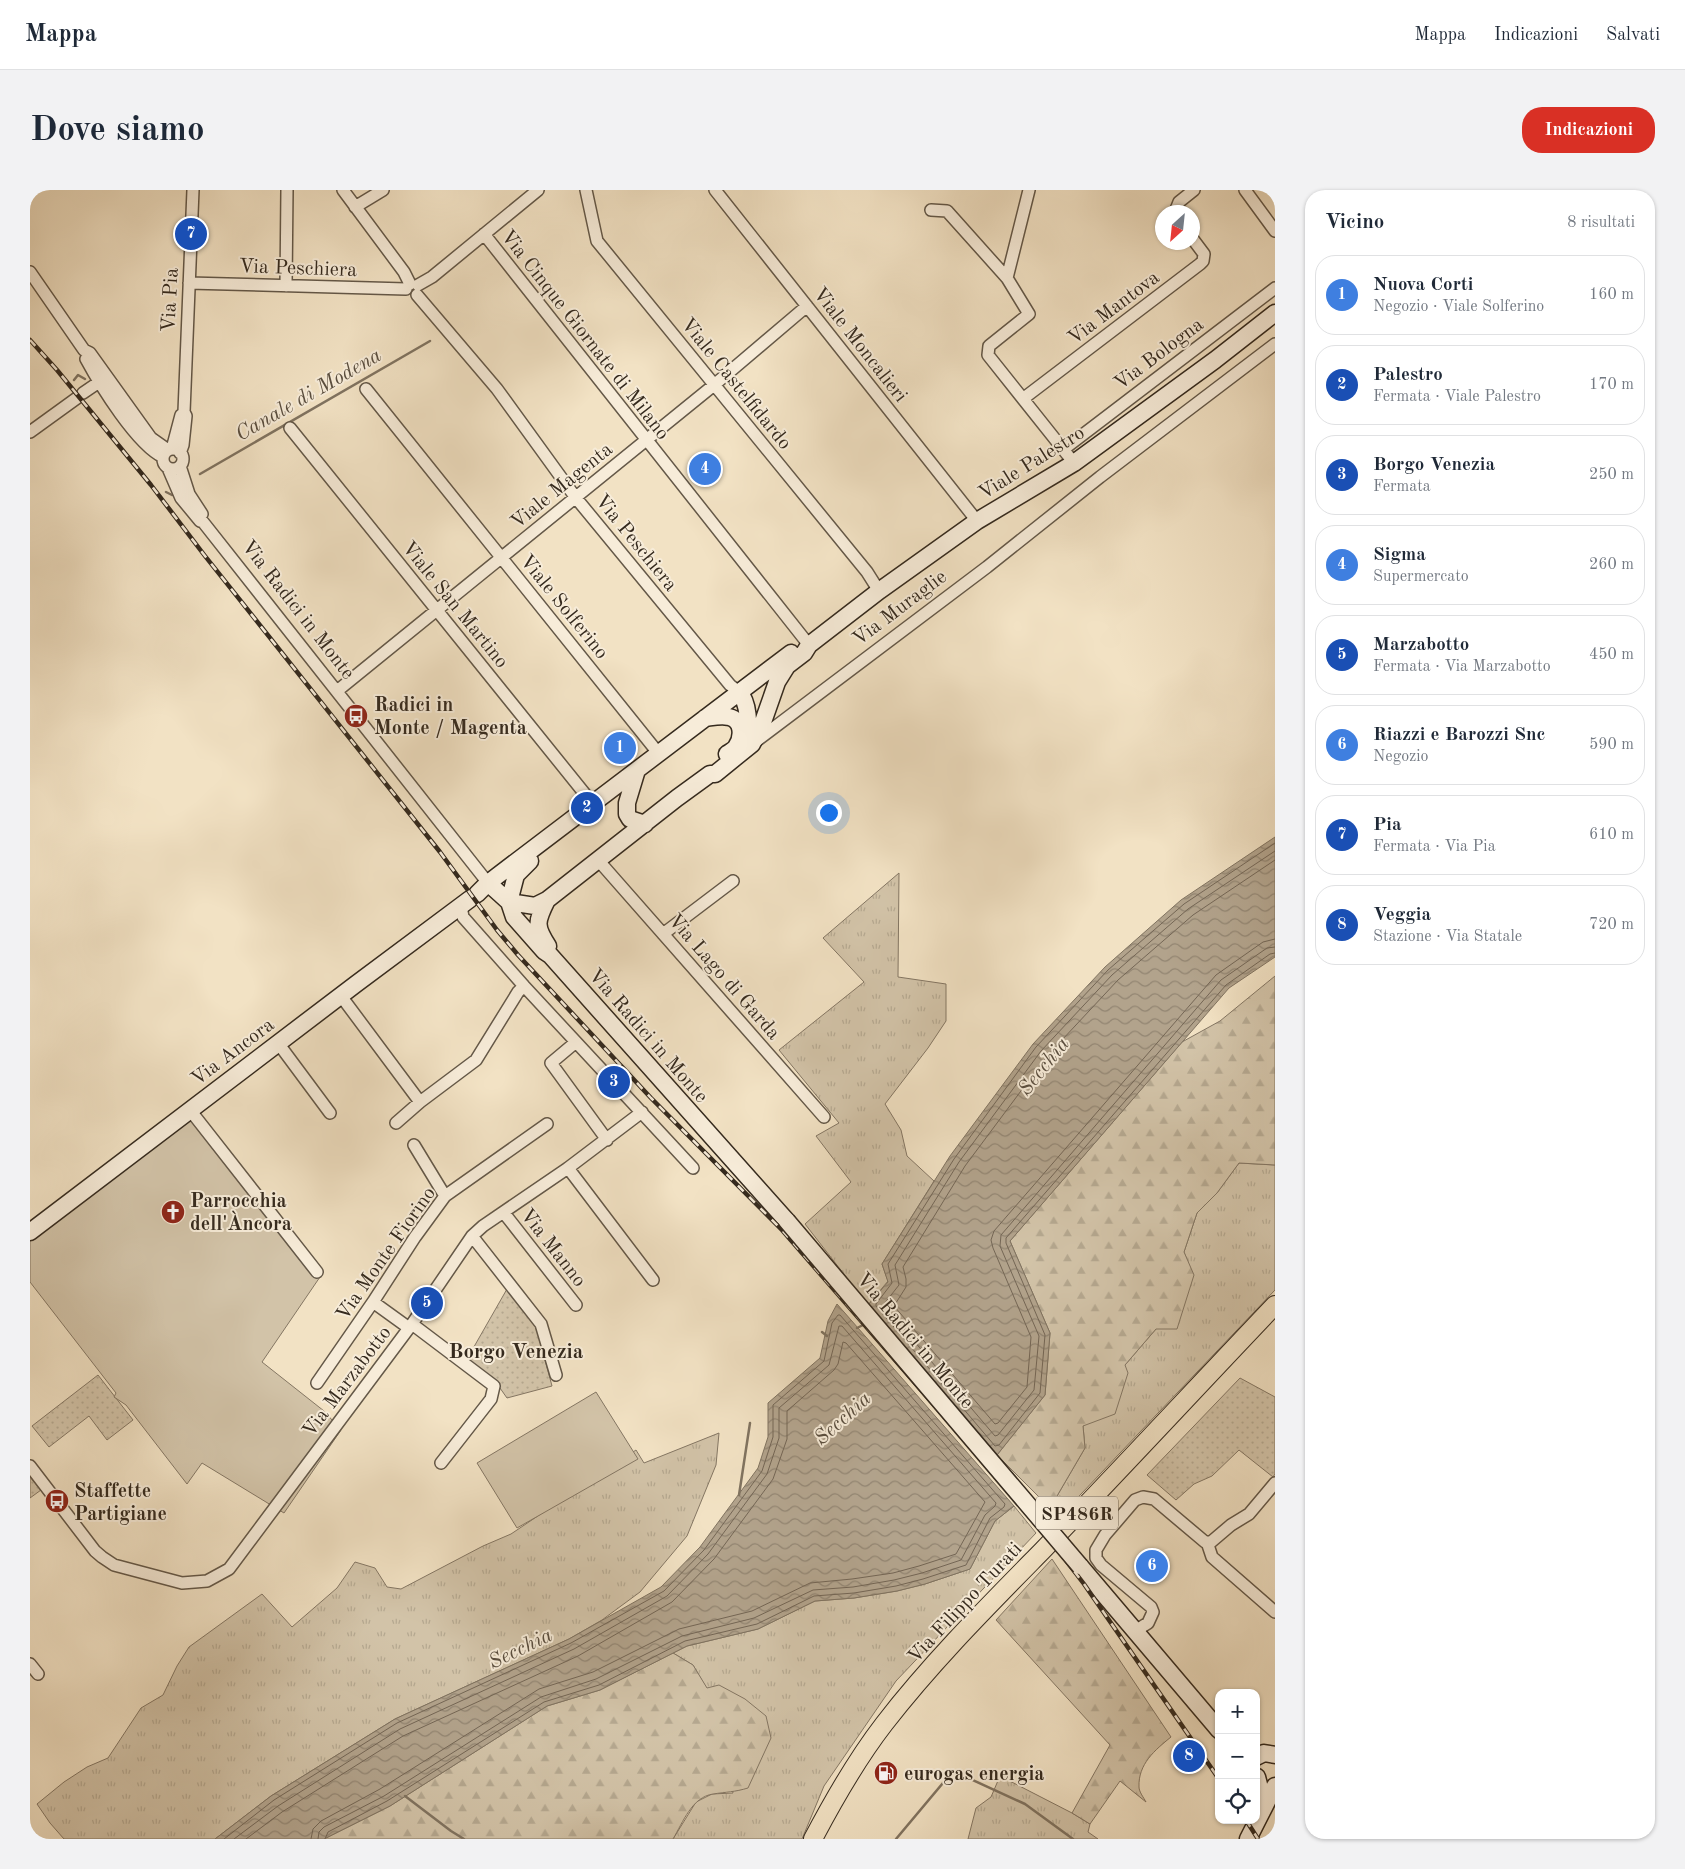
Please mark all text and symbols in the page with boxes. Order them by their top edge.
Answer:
text: Mappa [25,23,97,47]
text: Mappa [1414,26,1466,44]
text: Indicazioni [1494,26,1578,44]
text: Salvati [1606,26,1660,44]
button: Indicazioni [1522,107,1655,153]
text: Dove siamo [30,113,205,148]
north arrow [1155,205,1200,250]
text: Vicino [1325,212,1384,233]
pin: 7 [175,215,207,253]
text: 8 risultati [1567,215,1635,231]
street label: Via Cinque Giornate di Milano [496,226,673,444]
street label: Via Peschiera [239,257,357,281]
street label: Via Pia [159,267,183,333]
street label: Via Mantova [1065,268,1164,349]
text: Nuova Corti [1373,276,1473,295]
street label: Viale Moncalieri [809,284,910,406]
text: 1 [1337,287,1347,303]
text: 160 m [1589,287,1634,303]
text: Negozio · Viale Solferino [1373,299,1544,315]
street label: Viale Castelfidardo [676,315,795,454]
street label: Via Bologna [1111,315,1208,394]
water label: Canale di Modena [232,345,385,446]
text: Palestro [1373,366,1443,385]
text: 2 [1337,377,1347,393]
text: 170 m [1589,377,1634,393]
text: Fermata · Viale Palestro [1373,389,1541,405]
street label: Viale Palestro [975,423,1089,504]
street label: Viale Magenta [508,440,617,533]
pin: 4 [689,450,721,488]
text: Borgo Venezia [1373,456,1495,475]
text: 3 [1337,467,1347,483]
text: 250 m [1589,467,1634,483]
text: Fermata [1373,479,1431,495]
street label: Via Peschiera [590,491,680,596]
street label: Via Radici in Monte [237,537,358,684]
street label: Viale San Martino [397,538,512,672]
text: Sigma [1373,546,1426,565]
street label: Viale Solferino [515,551,611,663]
text: 4 [1337,557,1347,573]
text: 260 m [1589,557,1634,573]
street label: Via Muraglie [850,567,951,650]
text: Supermercato [1373,569,1469,585]
text: Marzabotto [1373,636,1469,655]
text: 5 [1337,647,1347,663]
text: 450 m [1589,647,1634,663]
text: Fermata · Via Marzabotto [1373,659,1551,675]
place label: Radici in Monte / Magenta [374,696,527,739]
bus stop icon: Radici in Monte / Magenta [343,703,369,729]
text: Riazzi e Barozzi Snc [1373,726,1545,745]
pin: 1 [604,729,636,767]
text: 6 [1337,737,1347,753]
text: 590 m [1589,737,1634,753]
text: Negozio [1373,749,1429,765]
pin: 2 [571,789,603,827]
your location [816,800,842,826]
text: Pia [1373,816,1402,835]
text: 7 [1337,827,1347,843]
text: 610 m [1589,827,1634,843]
text: Fermata · Via Pia [1373,839,1496,855]
text: Veggia [1373,906,1431,925]
street label: Via Lago di Garda [664,911,783,1044]
text: 8 [1337,917,1347,933]
text: 720 m [1589,917,1634,933]
text: Stazione · Via Statale [1373,929,1522,945]
street label: Via Radici in Monte [584,965,711,1107]
street label: Via Ancora [188,1015,279,1090]
water label: Secchia [1014,1034,1074,1100]
pin: 3 [598,1063,630,1101]
street label: Via Monte Fiorino [333,1184,440,1325]
place label: Parrocchia dell'Àncora [190,1192,292,1235]
church icon: Parrocchia dell'Àncora [160,1199,186,1225]
street label: Via Manno [516,1205,589,1291]
street label: Via Radici in Monte [852,1269,977,1413]
pin: 5 [411,1284,443,1322]
street label: Via Marzabotto [300,1323,396,1441]
district label: Borgo Venezia [449,1342,584,1363]
water label: Secchia [811,1388,875,1450]
place label: Staffette Partigiane [74,1482,167,1525]
bus stop icon: Staffette Partigiane [44,1488,70,1514]
road number: SP486R [1036,1496,1118,1530]
street label: Via Filippo Turati [905,1539,1026,1668]
pin: 6 [1136,1547,1168,1585]
water label: Secchia [485,1625,556,1674]
map controls [1215,1689,1260,1824]
button: + [1215,1689,1260,1734]
button: − [1215,1734,1260,1779]
pin: 8 [1173,1737,1205,1775]
fuel station icon: eurogas energia [873,1760,899,1786]
place label: eurogas energia [904,1765,1044,1785]
button: locate [1215,1779,1260,1824]

